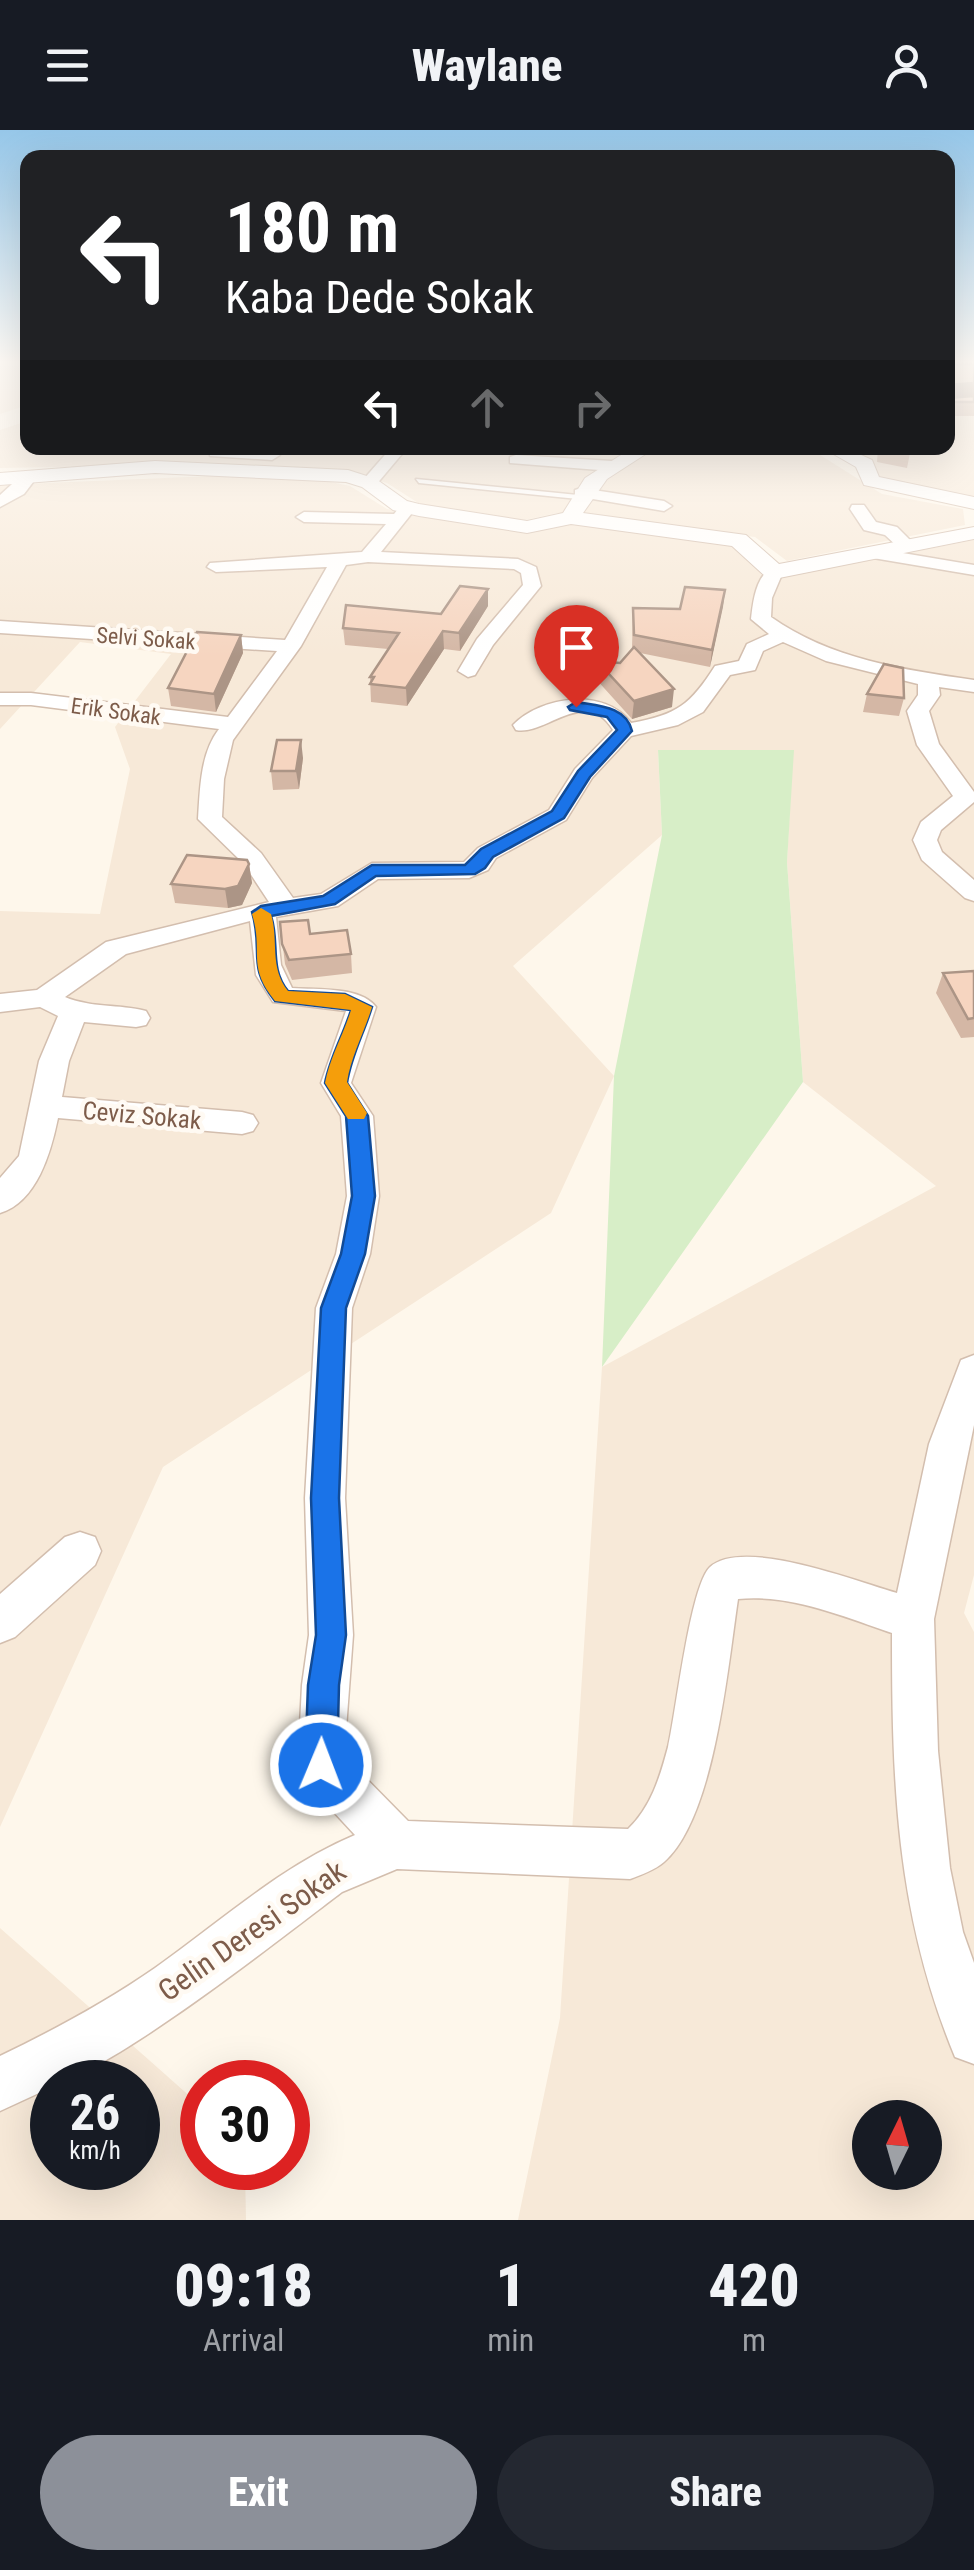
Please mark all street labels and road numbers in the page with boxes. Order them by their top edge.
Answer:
street label: Selvi Sokak [96,623,196,654]
street label: Erik Sokak [69,693,163,730]
street label: Ceviz Sokak [81,1096,203,1135]
street label: Gelin Deresi Sokak [151,1853,352,2008]

